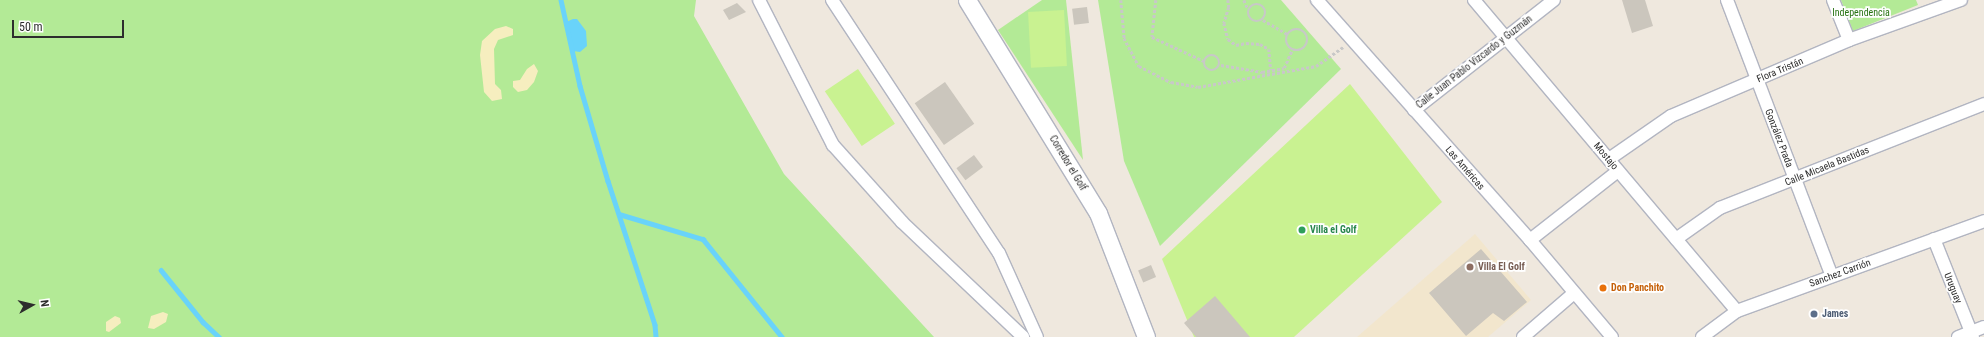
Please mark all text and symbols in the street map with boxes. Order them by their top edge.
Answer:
park label: Independencia [1832,7,1890,19]
scale bar [14,12,126,38]
street label: Calle Juan Pablo Vizcardo y Guzmán [1414,13,1534,111]
text: 50 m [19,20,43,34]
street label: Flora Tristán [1755,55,1805,85]
street label: González Prada [1762,107,1796,169]
street label: Corredor el Golf [1047,133,1089,193]
street label: Mostajo [1591,140,1621,172]
street label: Las Américas [1443,144,1487,192]
street label: Calle Micaela Bastidas [1783,144,1871,188]
place label: Villa el Golf [1310,224,1357,236]
marker: Villa el Golf [1297,225,1307,235]
street label: Sanchez Carrión [1808,256,1872,290]
place label: Villa El Golf [1478,261,1525,273]
marker: Villa El Golf [1465,262,1475,272]
street label: Uruguay [1941,271,1965,305]
place label: Don Panchito [1611,282,1664,294]
marker: Don Panchito [1598,283,1608,293]
north arrow [12,285,52,325]
text: N [37,299,51,308]
place label: James [1822,308,1848,320]
marker: James [1809,309,1819,319]

